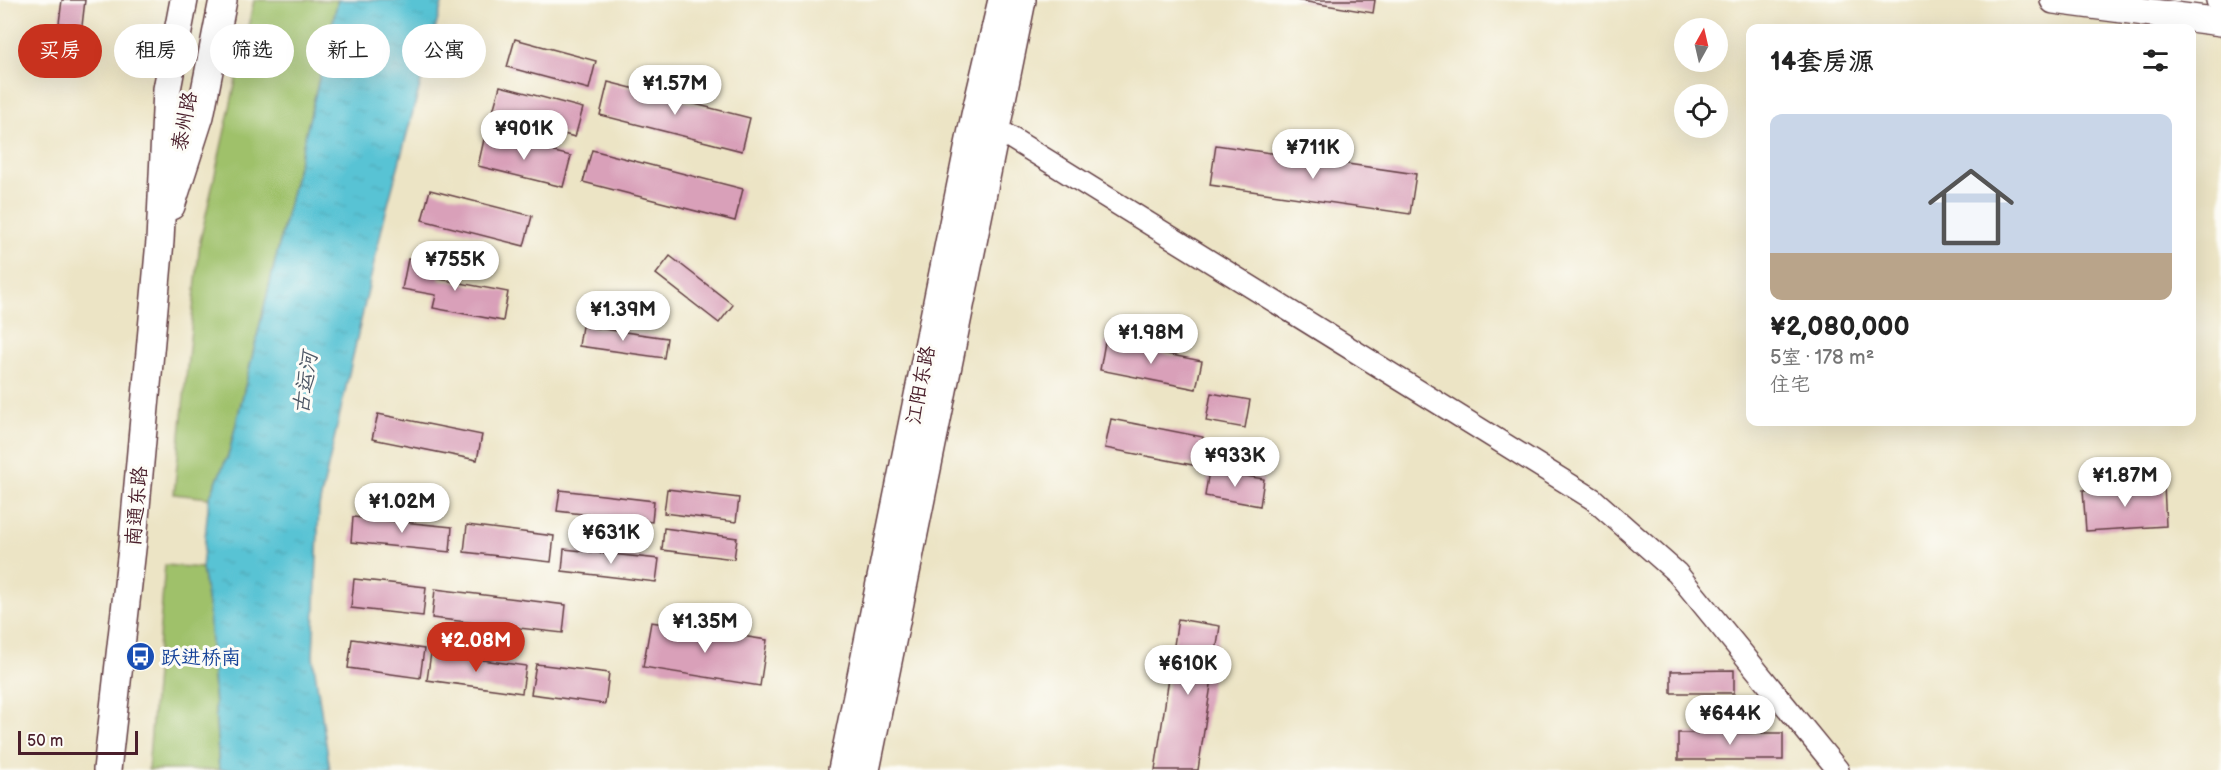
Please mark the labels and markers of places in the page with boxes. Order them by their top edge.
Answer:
pin: ¥1.57M [626,65,724,116]
pin: ¥901K [482,110,566,161]
pin: ¥711K [1271,129,1355,180]
pin: ¥755K [413,241,497,292]
pin: ¥1.39M [574,291,672,342]
pin: ¥1.98M [1102,314,1200,365]
pin: ¥933K [1193,437,1277,488]
pin: ¥1.87M [2076,457,2174,508]
pin: ¥1.02M [353,483,451,534]
pin: ¥631K [569,514,653,565]
pin: ¥1.35M [656,603,754,654]
pin: ¥2.08M [427,622,525,673]
bus stop icon: 跃进桥南 [124,641,156,673]
pin: ¥610K [1146,645,1230,696]
place label: 跃进桥南 [161,646,241,670]
pin: ¥644K [1688,695,1772,746]

